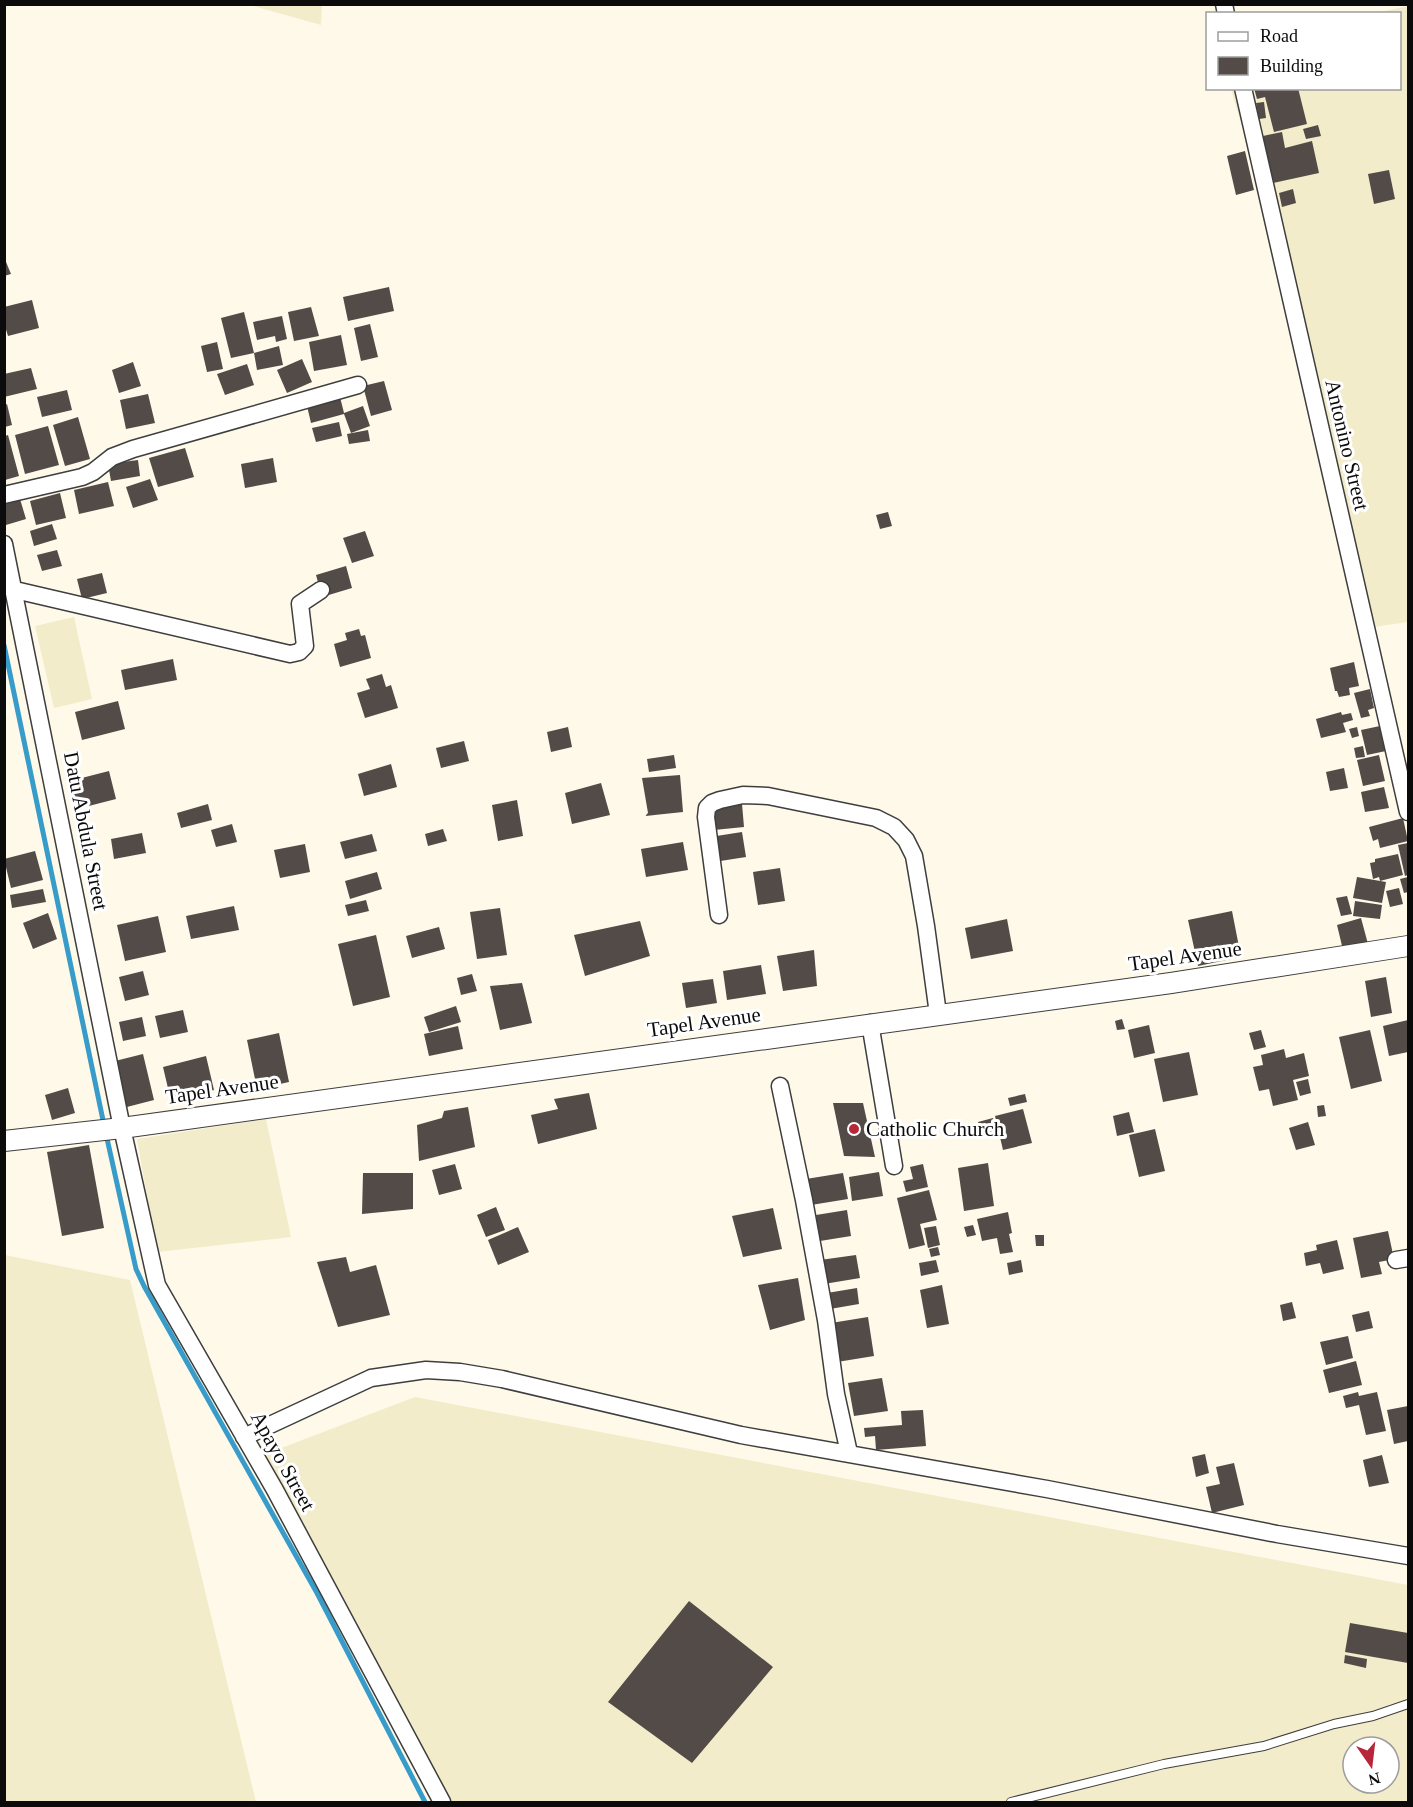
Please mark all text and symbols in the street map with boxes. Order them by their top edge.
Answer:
legend [1206,12,1401,90]
text: Road [1260,26,1298,46]
text: Building [1260,56,1323,76]
street label: Antonino Street [1320,377,1374,513]
street label: Datu Abdula Street [59,750,113,912]
street label: Tapel Avenue [1127,936,1243,976]
street label: Tapel Avenue [646,1002,762,1042]
street label: Tapel Avenue [164,1069,280,1109]
place label: Catholic Church [866,1117,1005,1141]
marker: Catholic Church [847,1122,861,1136]
street label: Apayo Street [246,1407,320,1515]
north arrow [1341,1735,1401,1795]
text: N [1366,1769,1382,1789]

